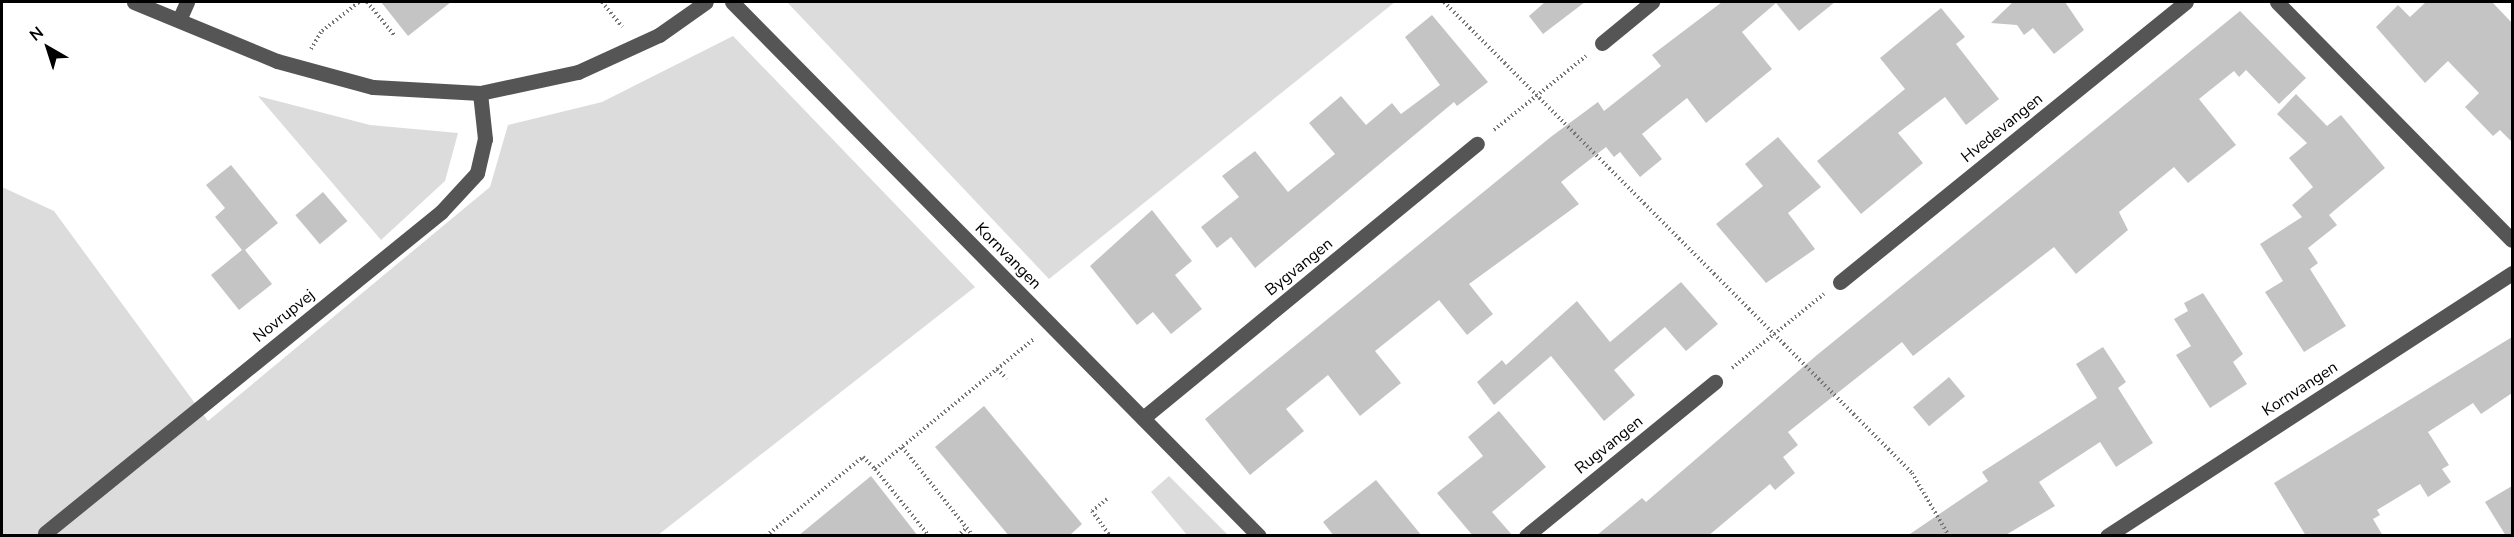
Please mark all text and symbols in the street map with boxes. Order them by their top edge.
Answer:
north arrow [18,18,78,78]
text: N [25,22,48,46]
street label: Hvedevangen [1957,89,2047,167]
street label: Kornvangen [971,219,1045,293]
street label: Bygvangen [1262,234,1336,300]
street label: Novrupvej [250,286,318,346]
street label: Kornvangen [2259,358,2341,420]
street label: Rugvangen [1571,412,1647,478]

